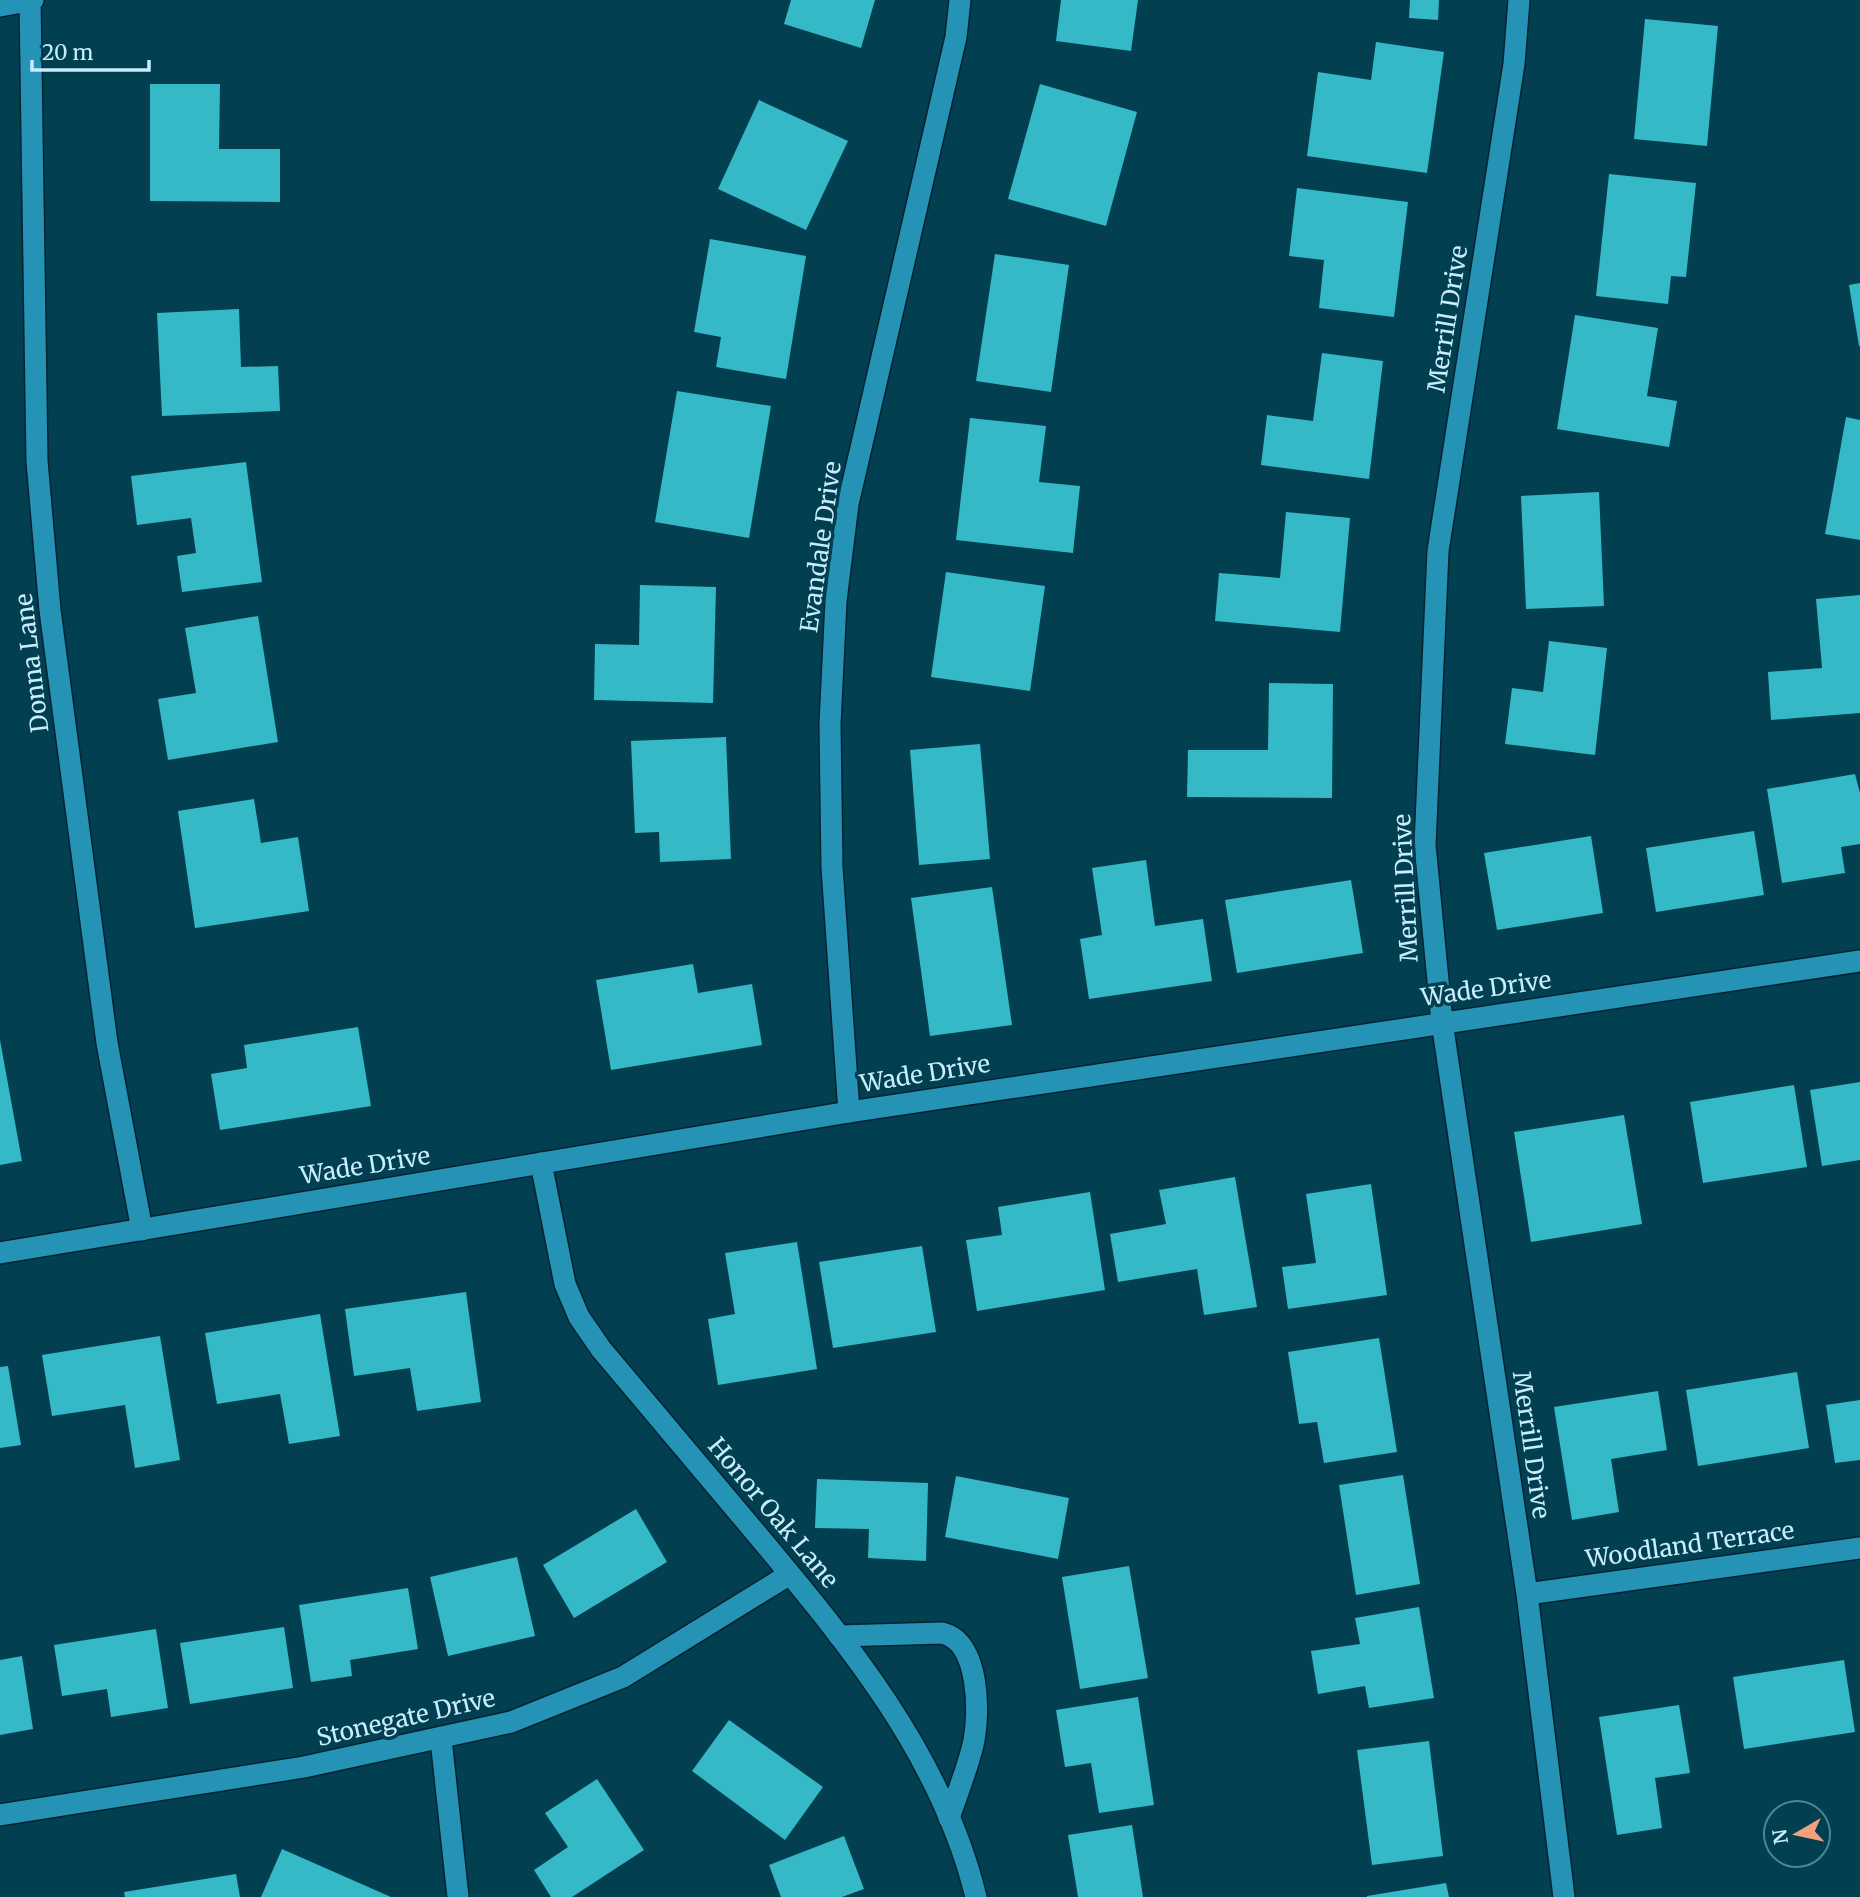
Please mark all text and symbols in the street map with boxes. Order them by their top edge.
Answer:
scale bar [32,28,149,72]
text: 20 m [42,39,94,66]
street label: Merrill Drive [1421,243,1474,395]
street label: Evandale Drive [793,459,848,635]
street label: Donna Lane [8,592,55,734]
street label: Merrill Drive [1386,813,1425,963]
street label: Wade Drive [1418,964,1553,1013]
street label: Wade Drive [857,1048,992,1099]
street label: Wade Drive [297,1140,432,1191]
street label: Merrill Drive [1506,1369,1557,1521]
street label: Honor Oak Lane [701,1431,845,1594]
street label: Woodland Terrace [1583,1515,1796,1575]
street label: Stonegate Drive [314,1682,498,1753]
north arrow [1762,1799,1832,1869]
text: N [1767,1827,1793,1846]

